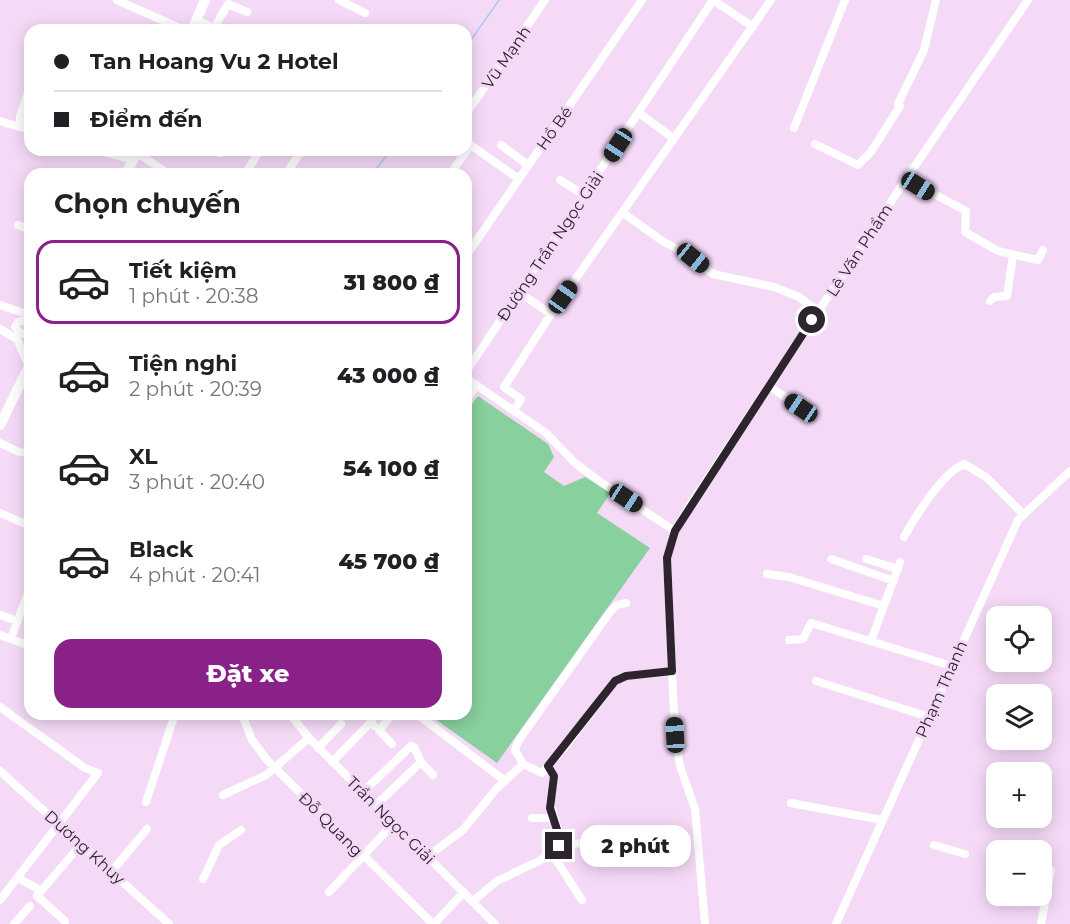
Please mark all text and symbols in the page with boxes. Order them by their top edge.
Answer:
street label: Vũ Mạnh [478,22,535,92]
text: Tan Hoang Vu 2 Hotel [90,48,339,75]
street label: Hồ Bé [533,103,576,154]
text: Điểm đến [90,106,203,133]
car [601,125,635,165]
street label: Đường Trần Ngọc Giải [493,168,608,325]
car [898,169,938,203]
text: Chọn chuyến [54,187,241,220]
street label: Lê Văn Phẩm [822,200,896,300]
car [673,240,713,276]
icon: car [57,255,111,309]
text: Tiết kiệm [129,257,237,284]
text: 31 800 ₫ [344,269,439,296]
car [545,277,581,317]
text: 1 phút · 20:38 [129,284,258,308]
route start [798,306,825,333]
icon: car [57,348,111,402]
text: Tiện nghi [129,350,237,377]
text: 43 000 ₫ [337,362,439,389]
text: 2 phút · 20:39 [129,377,262,401]
car [781,390,821,426]
icon: car [57,441,111,495]
text: XL [129,443,158,470]
text: 54 100 ₫ [343,455,439,482]
text: 3 phút · 20:40 [129,470,265,494]
car [606,481,646,515]
icon: car [57,534,111,588]
text: Black [129,536,193,563]
text: 45 700 ₫ [338,548,439,575]
text: 4 phút · 20:41 [129,563,260,587]
map controls [986,606,1052,906]
button: locate [986,606,1052,672]
street label: Phạm Thanh [912,638,971,741]
button: Đặt xe [54,639,442,708]
button: layers [986,684,1052,750]
car [665,717,685,753]
button: + [986,762,1052,828]
street label: Trần Ngọc Giải [343,772,439,868]
street label: Đỗ Quang [295,788,367,860]
street label: Dương Khuy [41,806,129,889]
callout: 2 phút [580,825,691,867]
route end [545,832,572,859]
text: 2 phút [601,834,670,858]
button: − [986,840,1052,906]

